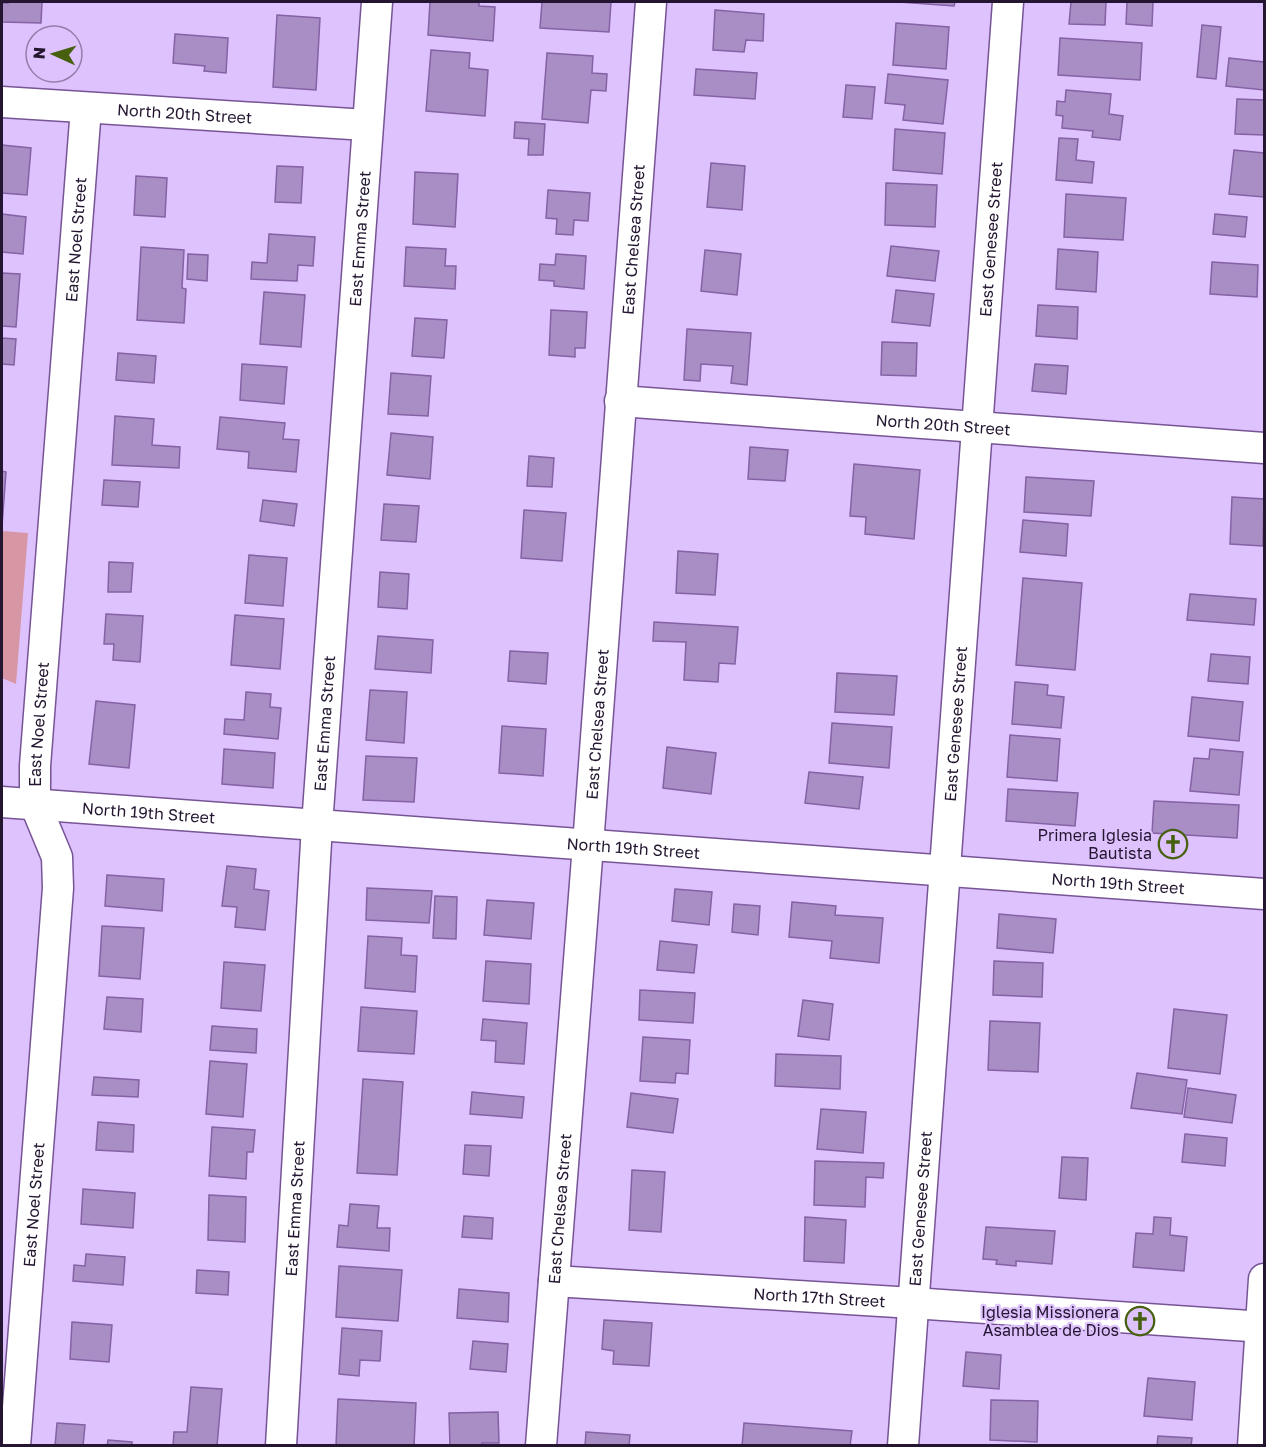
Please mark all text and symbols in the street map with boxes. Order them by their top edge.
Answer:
north arrow [24,24,84,84]
text: N [29,46,49,60]
street label: North 20th Street [116,99,253,128]
street label: East Genesee Street [975,161,1006,318]
street label: East Chelsea Street [618,164,649,316]
street label: East Emma Street [345,170,375,307]
street label: East Noel Street [61,176,91,303]
street label: North 20th Street [875,410,1011,439]
street label: East Genesee Street [940,646,971,802]
street label: East Chelsea Street [581,648,613,800]
street label: East Emma Street [309,655,339,792]
street label: East Noel Street [25,661,53,787]
street label: North 19th Street [81,798,216,828]
place label: Primera Iglesia Bautista [1038,825,1152,863]
church icon: Primera Iglesia Bautista [1157,828,1189,860]
street label: North 19th Street [566,833,701,863]
street label: North 19th Street [1051,869,1185,898]
street label: East Genesee Street [905,1130,936,1287]
street label: East Chelsea Street [544,1133,575,1285]
street label: East Emma Street [281,1140,309,1277]
street label: East Noel Street [19,1142,48,1268]
street label: North 17th Street [753,1283,886,1311]
place label: Iglesia Missionera Asamblea de Dios [981,1302,1119,1340]
church icon: Iglesia Missionera Asamblea de Dios [1124,1305,1156,1337]

